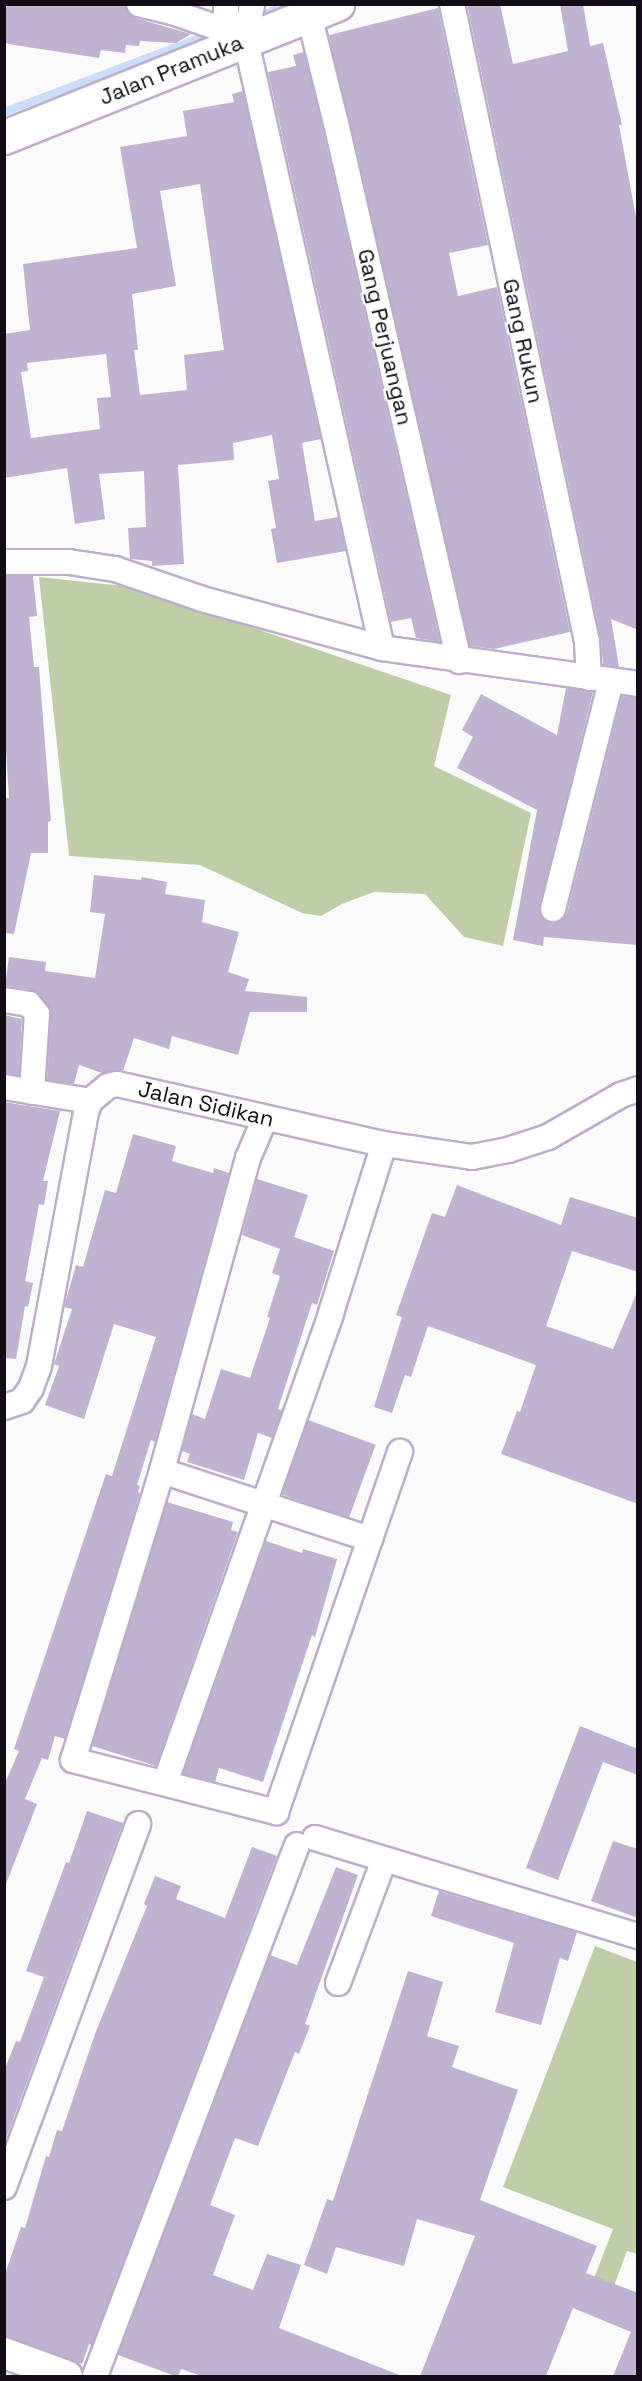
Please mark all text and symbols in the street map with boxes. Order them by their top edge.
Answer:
street label: Jalan Pramuka [95,29,247,111]
street label: Gang Perjuangan [352,246,418,428]
street label: Gang Rukun [497,276,549,406]
street label: Jalan Sidikan [136,1076,276,1132]

